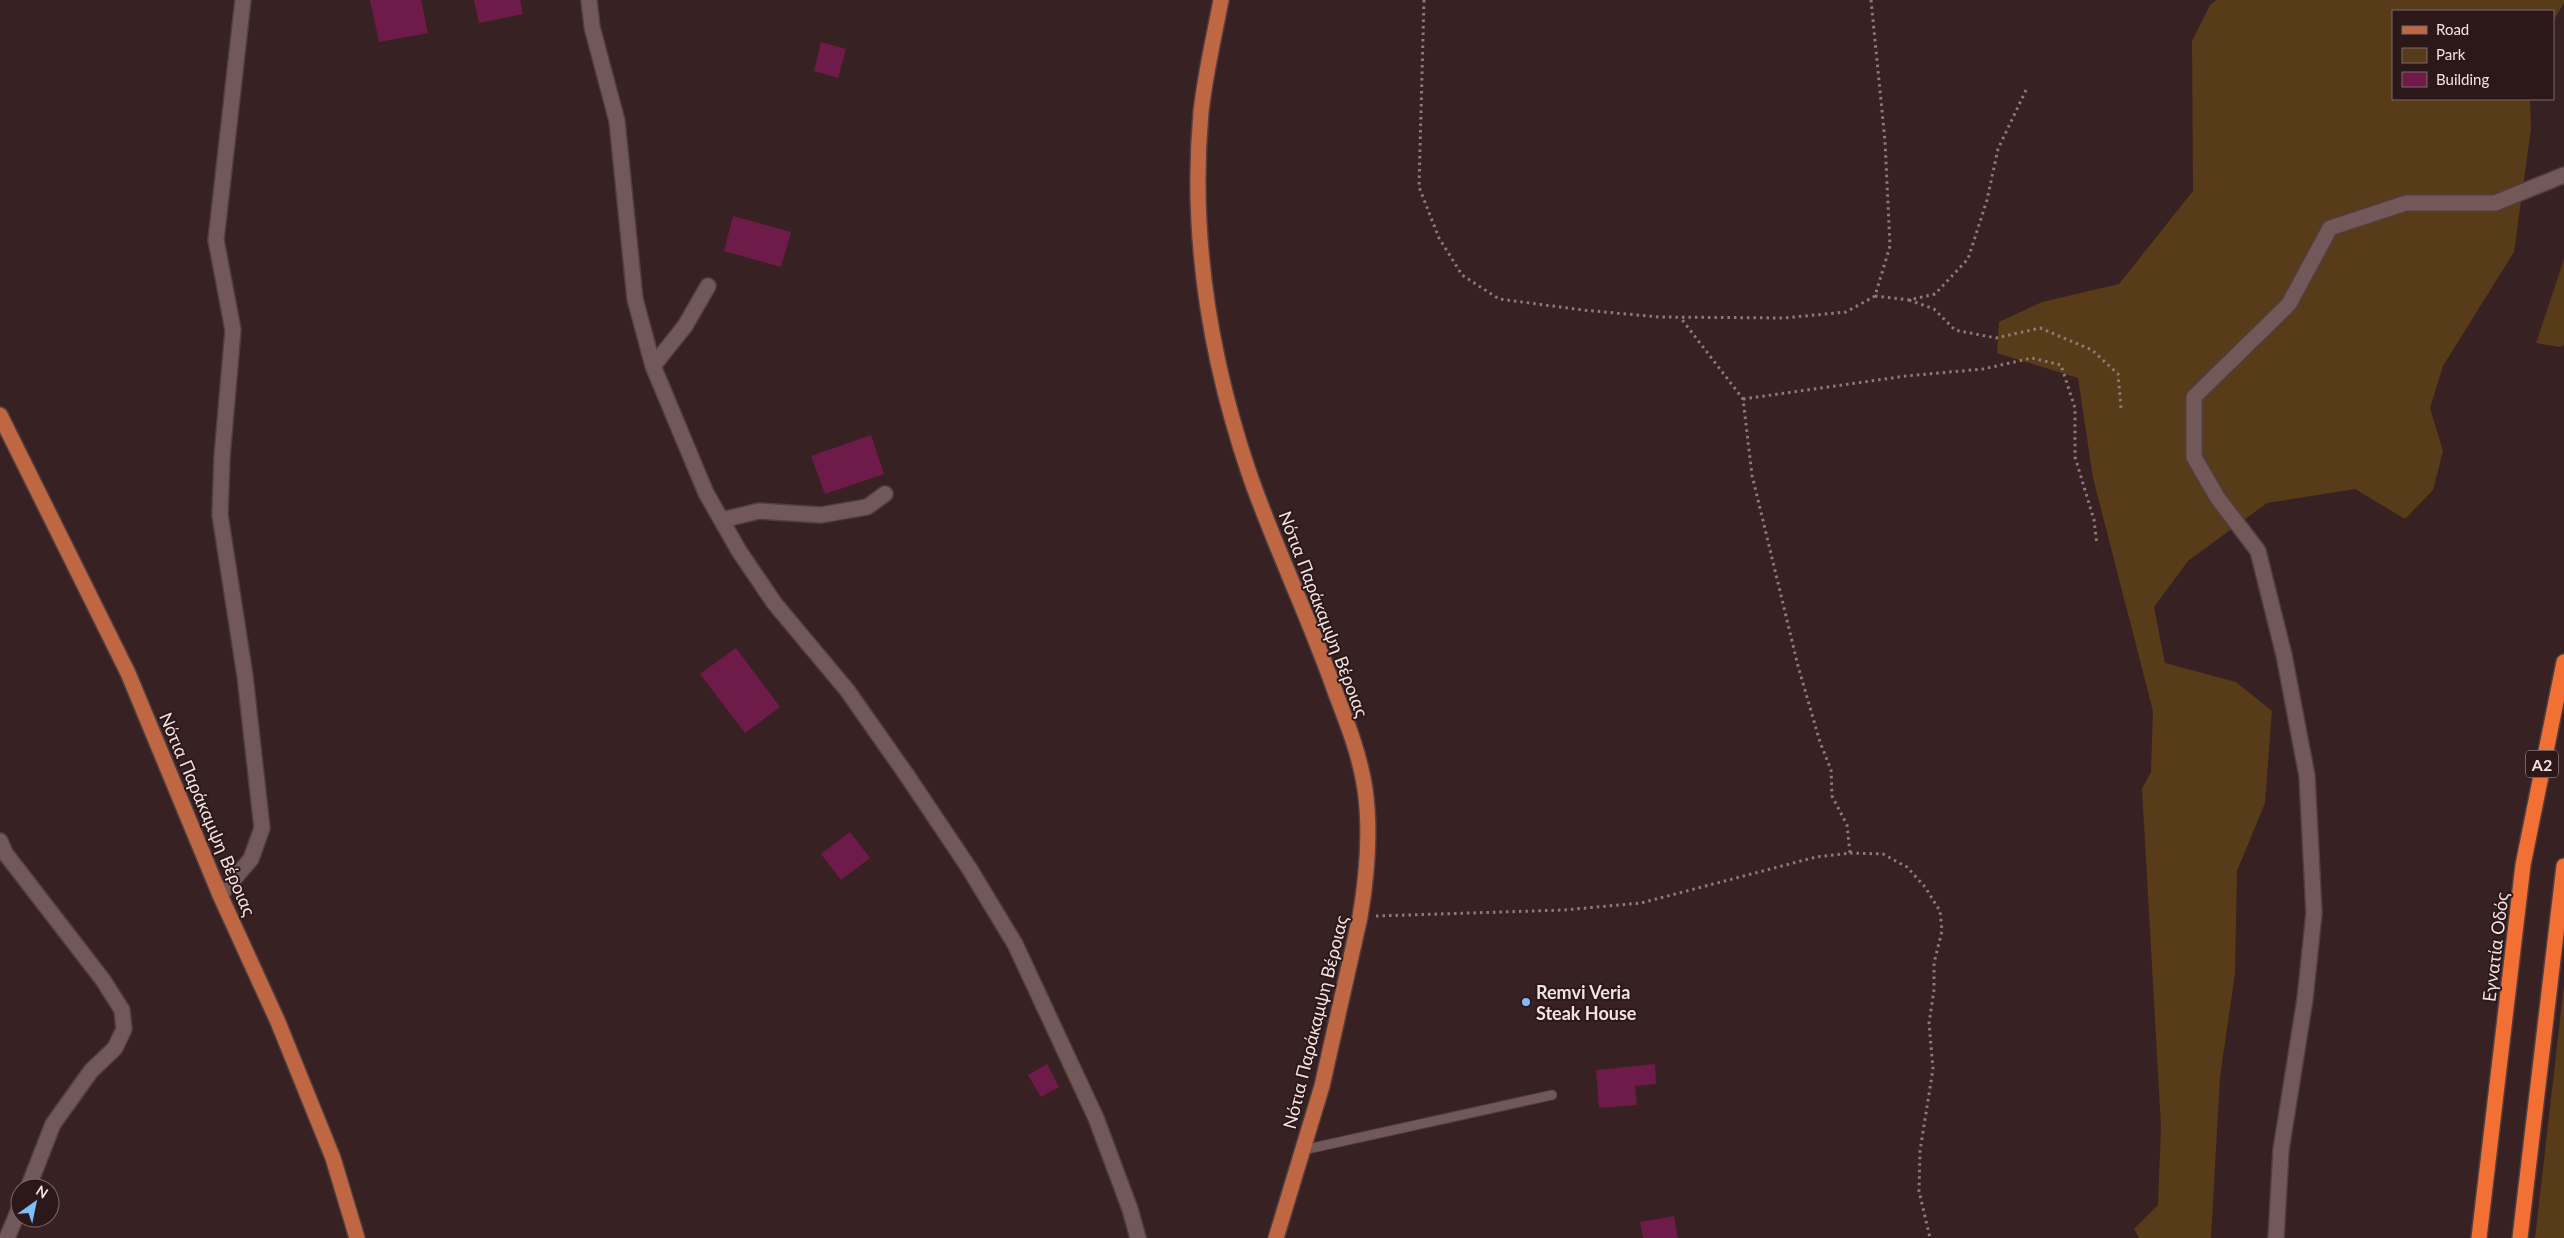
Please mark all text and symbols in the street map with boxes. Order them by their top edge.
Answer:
legend [2392,10,2554,100]
text: Road [2436,20,2469,38]
text: Park [2436,45,2466,63]
text: Building [2436,70,2489,88]
street label: Νότια Παράκαμψη Βέροιας [1274,508,1374,721]
street label: Νότια Παράκαμψη Βέροιας [155,709,261,920]
road number: Α2 [2526,751,2558,778]
street label: Εγνατία Οδός [2477,890,2513,1003]
street label: Νότια Παράκαμψη Βέροιας [1278,912,1352,1131]
place label: Remvi Veria Steak House [1536,981,1637,1024]
marker: Remvi Veria Steak House [1520,996,1532,1008]
north arrow [10,1178,60,1228]
text: N [33,1182,52,1202]

